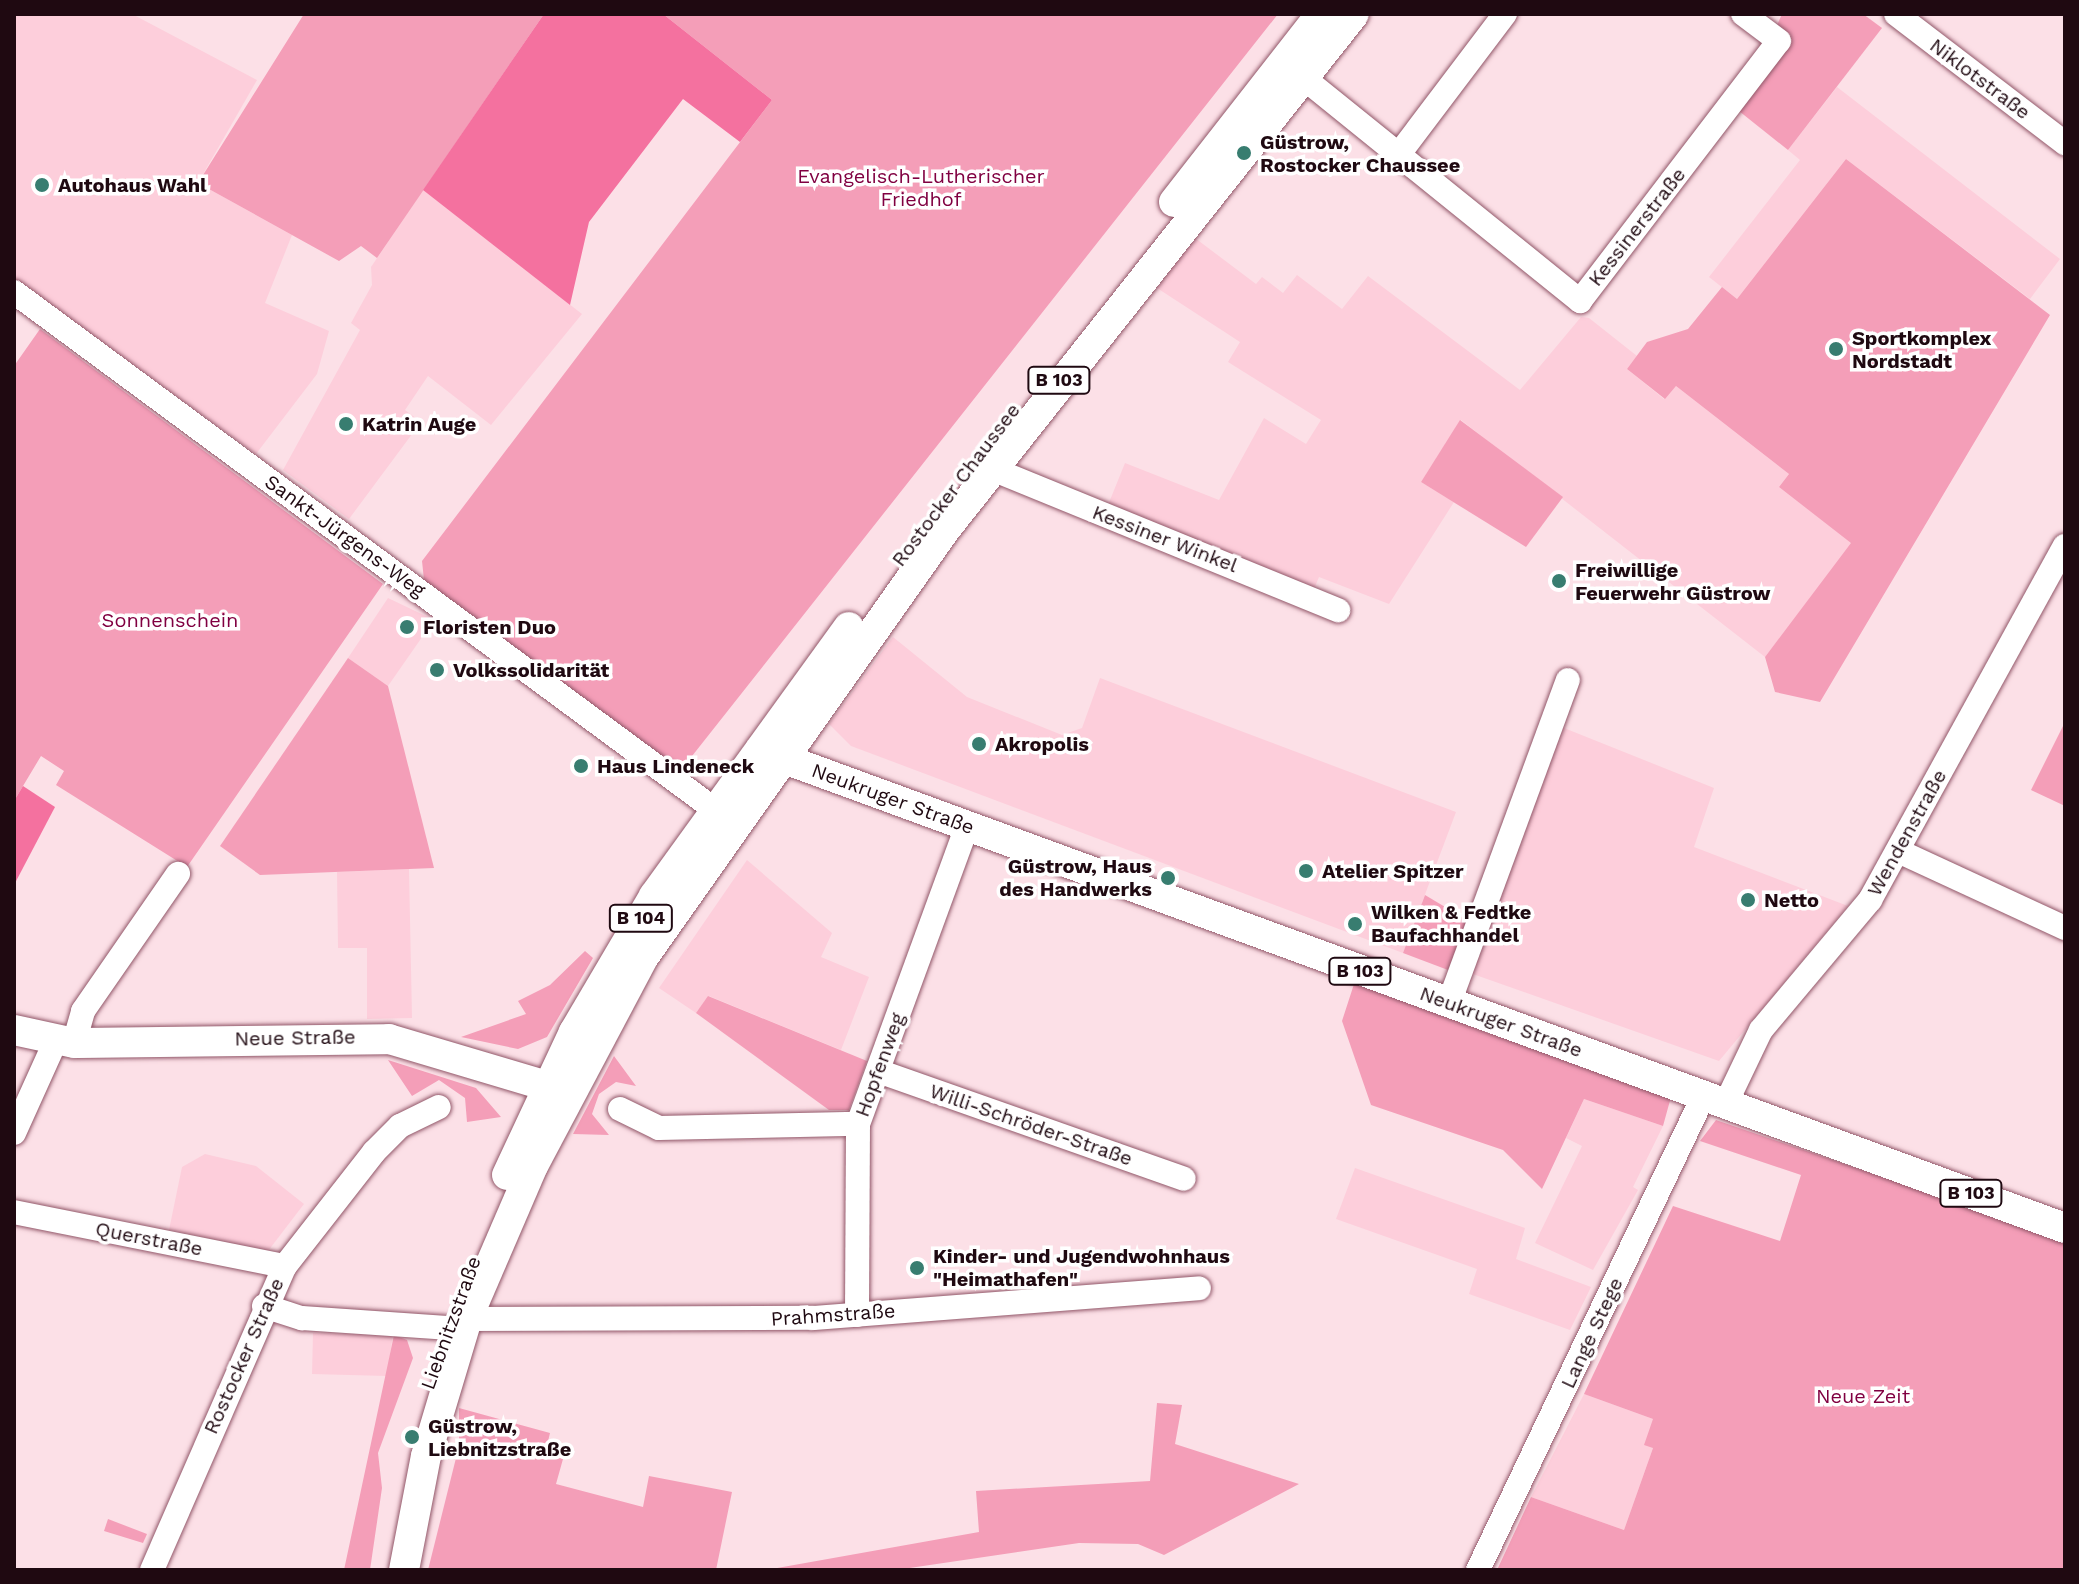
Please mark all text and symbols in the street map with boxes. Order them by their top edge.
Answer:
street label: Niklotstraße [1925,33,2035,125]
place label: Güstrow, Rostocker Chaussee [1260,130,1461,177]
marker: Güstrow, Rostocker Chaussee [1235,144,1253,162]
street label: Kessinerstraße [1583,163,1691,291]
park label: Evangelisch-Lutherischer Friedhof [797,164,1045,211]
place label: Autohaus Wahl [58,173,207,197]
marker: Autohaus Wahl [33,176,51,194]
place label: Sportkomplex Nordstadt [1852,326,1991,373]
marker: Sportkomplex Nordstadt [1827,340,1845,358]
road number: B 103 [1027,366,1091,394]
street label: Rostocker Chaussee [887,399,1025,571]
place label: Katrin Auge [362,412,477,436]
marker: Katrin Auge [337,415,355,433]
street label: Sankt-Jürgens-Weg [260,470,430,602]
street label: Kessiner Winkel [1088,500,1242,578]
place label: Freiwillige Feuerwehr Güstrow [1575,558,1771,605]
marker: Freiwillige Feuerwehr Güstrow [1550,572,1568,590]
park label: Sonnenschein [102,608,238,632]
place label: Floristen Duo [423,615,556,639]
marker: Floristen Duo [398,618,416,636]
place label: Volkssolidarität [453,658,609,682]
marker: Volkssolidarität [428,661,446,679]
place label: Akropolis [995,732,1089,756]
marker: Akropolis [970,735,988,753]
place label: Haus Lindeneck [597,754,754,778]
marker: Haus Lindeneck [572,757,590,775]
street label: Neukruger Straße [808,758,978,840]
street label: Wendenstraße [1862,766,1952,900]
place label: Güstrow, Haus des Handwerks [999,854,1152,901]
place label: Atelier Spitzer [1322,859,1464,883]
marker: Atelier Spitzer [1297,862,1315,880]
marker: Güstrow, Haus des Handwerks [1159,869,1177,887]
place label: Netto [1764,888,1819,912]
marker: Netto [1739,891,1757,909]
place label: Wilken & Fedtke Baufachhandel [1371,900,1531,947]
road number: B 104 [607,904,675,932]
marker: Wilken & Fedtke Baufachhandel [1346,915,1364,933]
road number: B 103 [1328,957,1392,985]
street label: Neukruger Straße [1416,981,1586,1063]
street label: Hopfenweg [850,1010,910,1120]
street label: Neue Straße [234,1025,356,1051]
street label: Willi-Schröder-Straße [926,1079,1136,1171]
road number: B 103 [1939,1179,2003,1207]
street label: Querstraße [93,1217,205,1261]
place label: Kinder- und Jugendwohnhaus "Heimathafen" [933,1244,1230,1291]
street label: Liebnitzstraße [416,1253,486,1393]
marker: Kinder- und Jugendwohnhaus "Heimathafen" [908,1259,926,1277]
street label: Rostocker Straße [199,1274,289,1438]
street label: Lange Stege [1556,1274,1628,1392]
street label: Prahmstraße [770,1299,896,1331]
park label: Neue Zeit [1816,1384,1910,1408]
place label: Güstrow, Liebnitzstraße [428,1414,571,1461]
marker: Güstrow, Liebnitzstraße [403,1428,421,1446]

